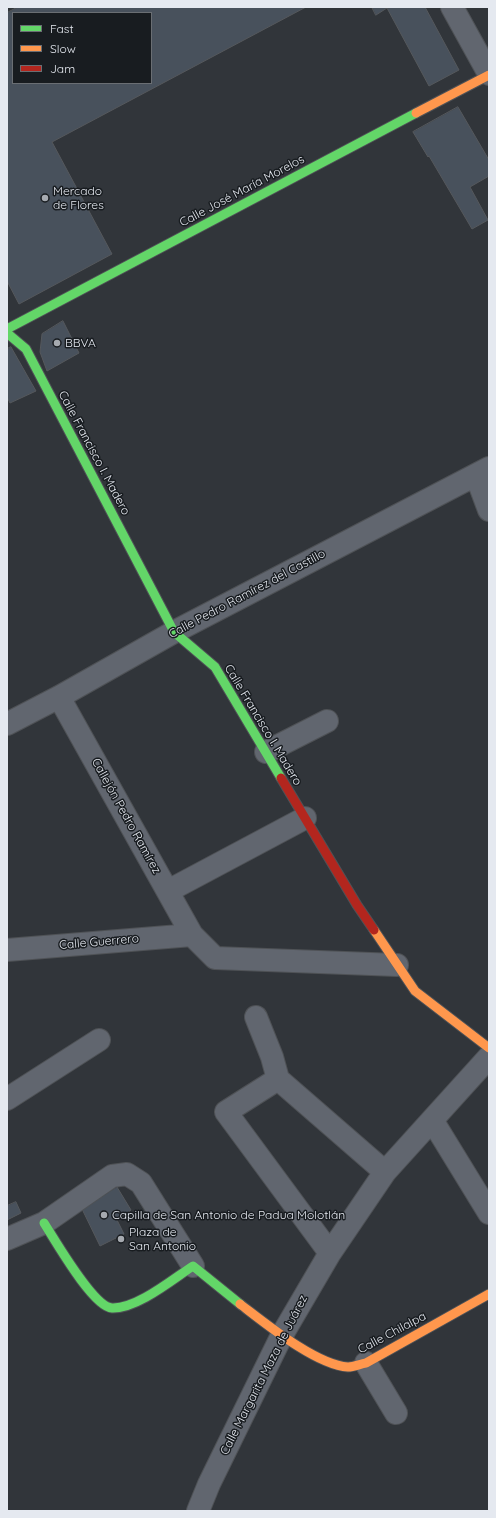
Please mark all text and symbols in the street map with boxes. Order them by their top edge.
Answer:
legend [12,12,152,84]
text: Fast [50,21,74,36]
text: Slow [50,41,76,56]
text: Jam [50,61,75,76]
street label: Calle José María Morelos [177,152,307,230]
place label: Mercado de Flores [53,184,104,212]
marker: Mercado de Flores [40,193,50,203]
place label: BBVA [65,336,96,350]
marker: BBVA [52,338,62,348]
street label: Calle Francisco I. Madero [55,389,133,517]
street label: Calle Pedro Ramírez del Castillo [166,546,328,642]
street label: Calle Francisco I. Madero [221,662,305,788]
street label: Callejón Pedro Ramírez [88,756,164,876]
street label: Calle Guerrero [59,931,139,953]
place label: Capilla de San Antonio de Padua Molotlán [112,1208,345,1222]
marker: Capilla de San Antonio de Padua Molotlán [99,1210,109,1220]
place label: Plaza de San Antonio [129,1225,196,1253]
marker: Plaza de San Antonio [116,1234,126,1244]
street label: Calle Margarita Maza de Juárez [217,1293,311,1457]
street label: Calle Chilalpa [355,1309,429,1357]

